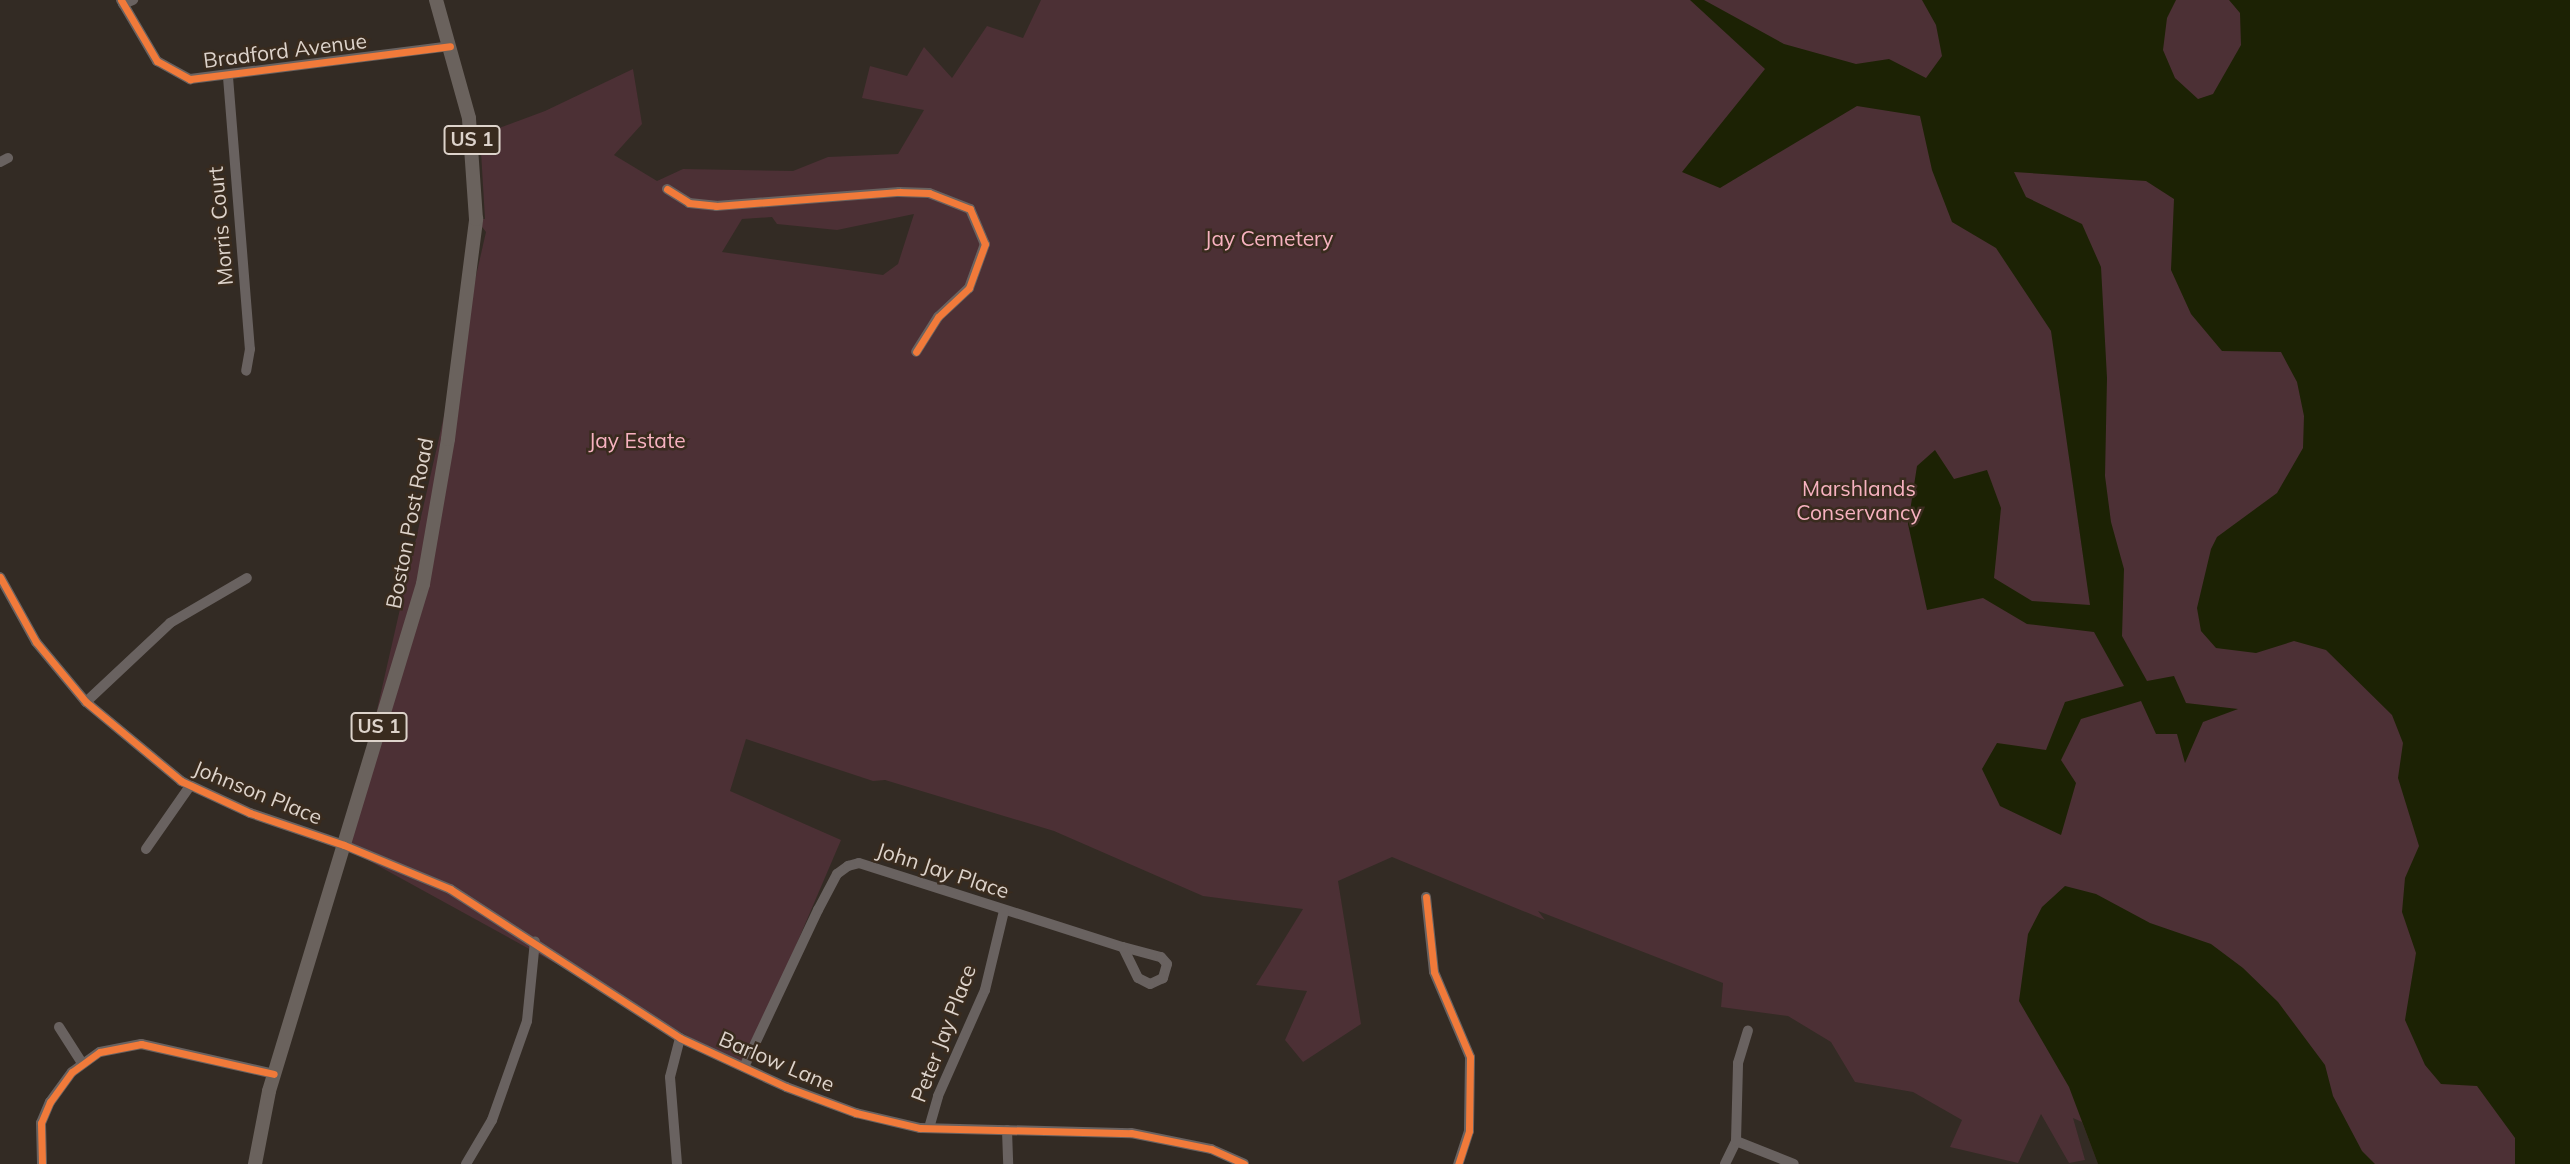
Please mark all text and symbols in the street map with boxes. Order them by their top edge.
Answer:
street label: Bradford Avenue [202,27,368,73]
road number: US 1 [442,124,502,156]
street label: Morris Court [202,165,238,287]
park label: Jay Cemetery [1204,225,1334,251]
park label: Jay Estate [588,427,686,453]
street label: Boston Post Road [380,435,438,611]
park label: Marshlands Conservancy [1796,475,1922,525]
road number: US 1 [349,712,409,742]
street label: Johnson Place [190,755,326,829]
street label: John Jay Place [874,837,1012,903]
street label: Peter Jay Place [905,961,981,1105]
street label: Barlow Lane [716,1025,838,1097]

